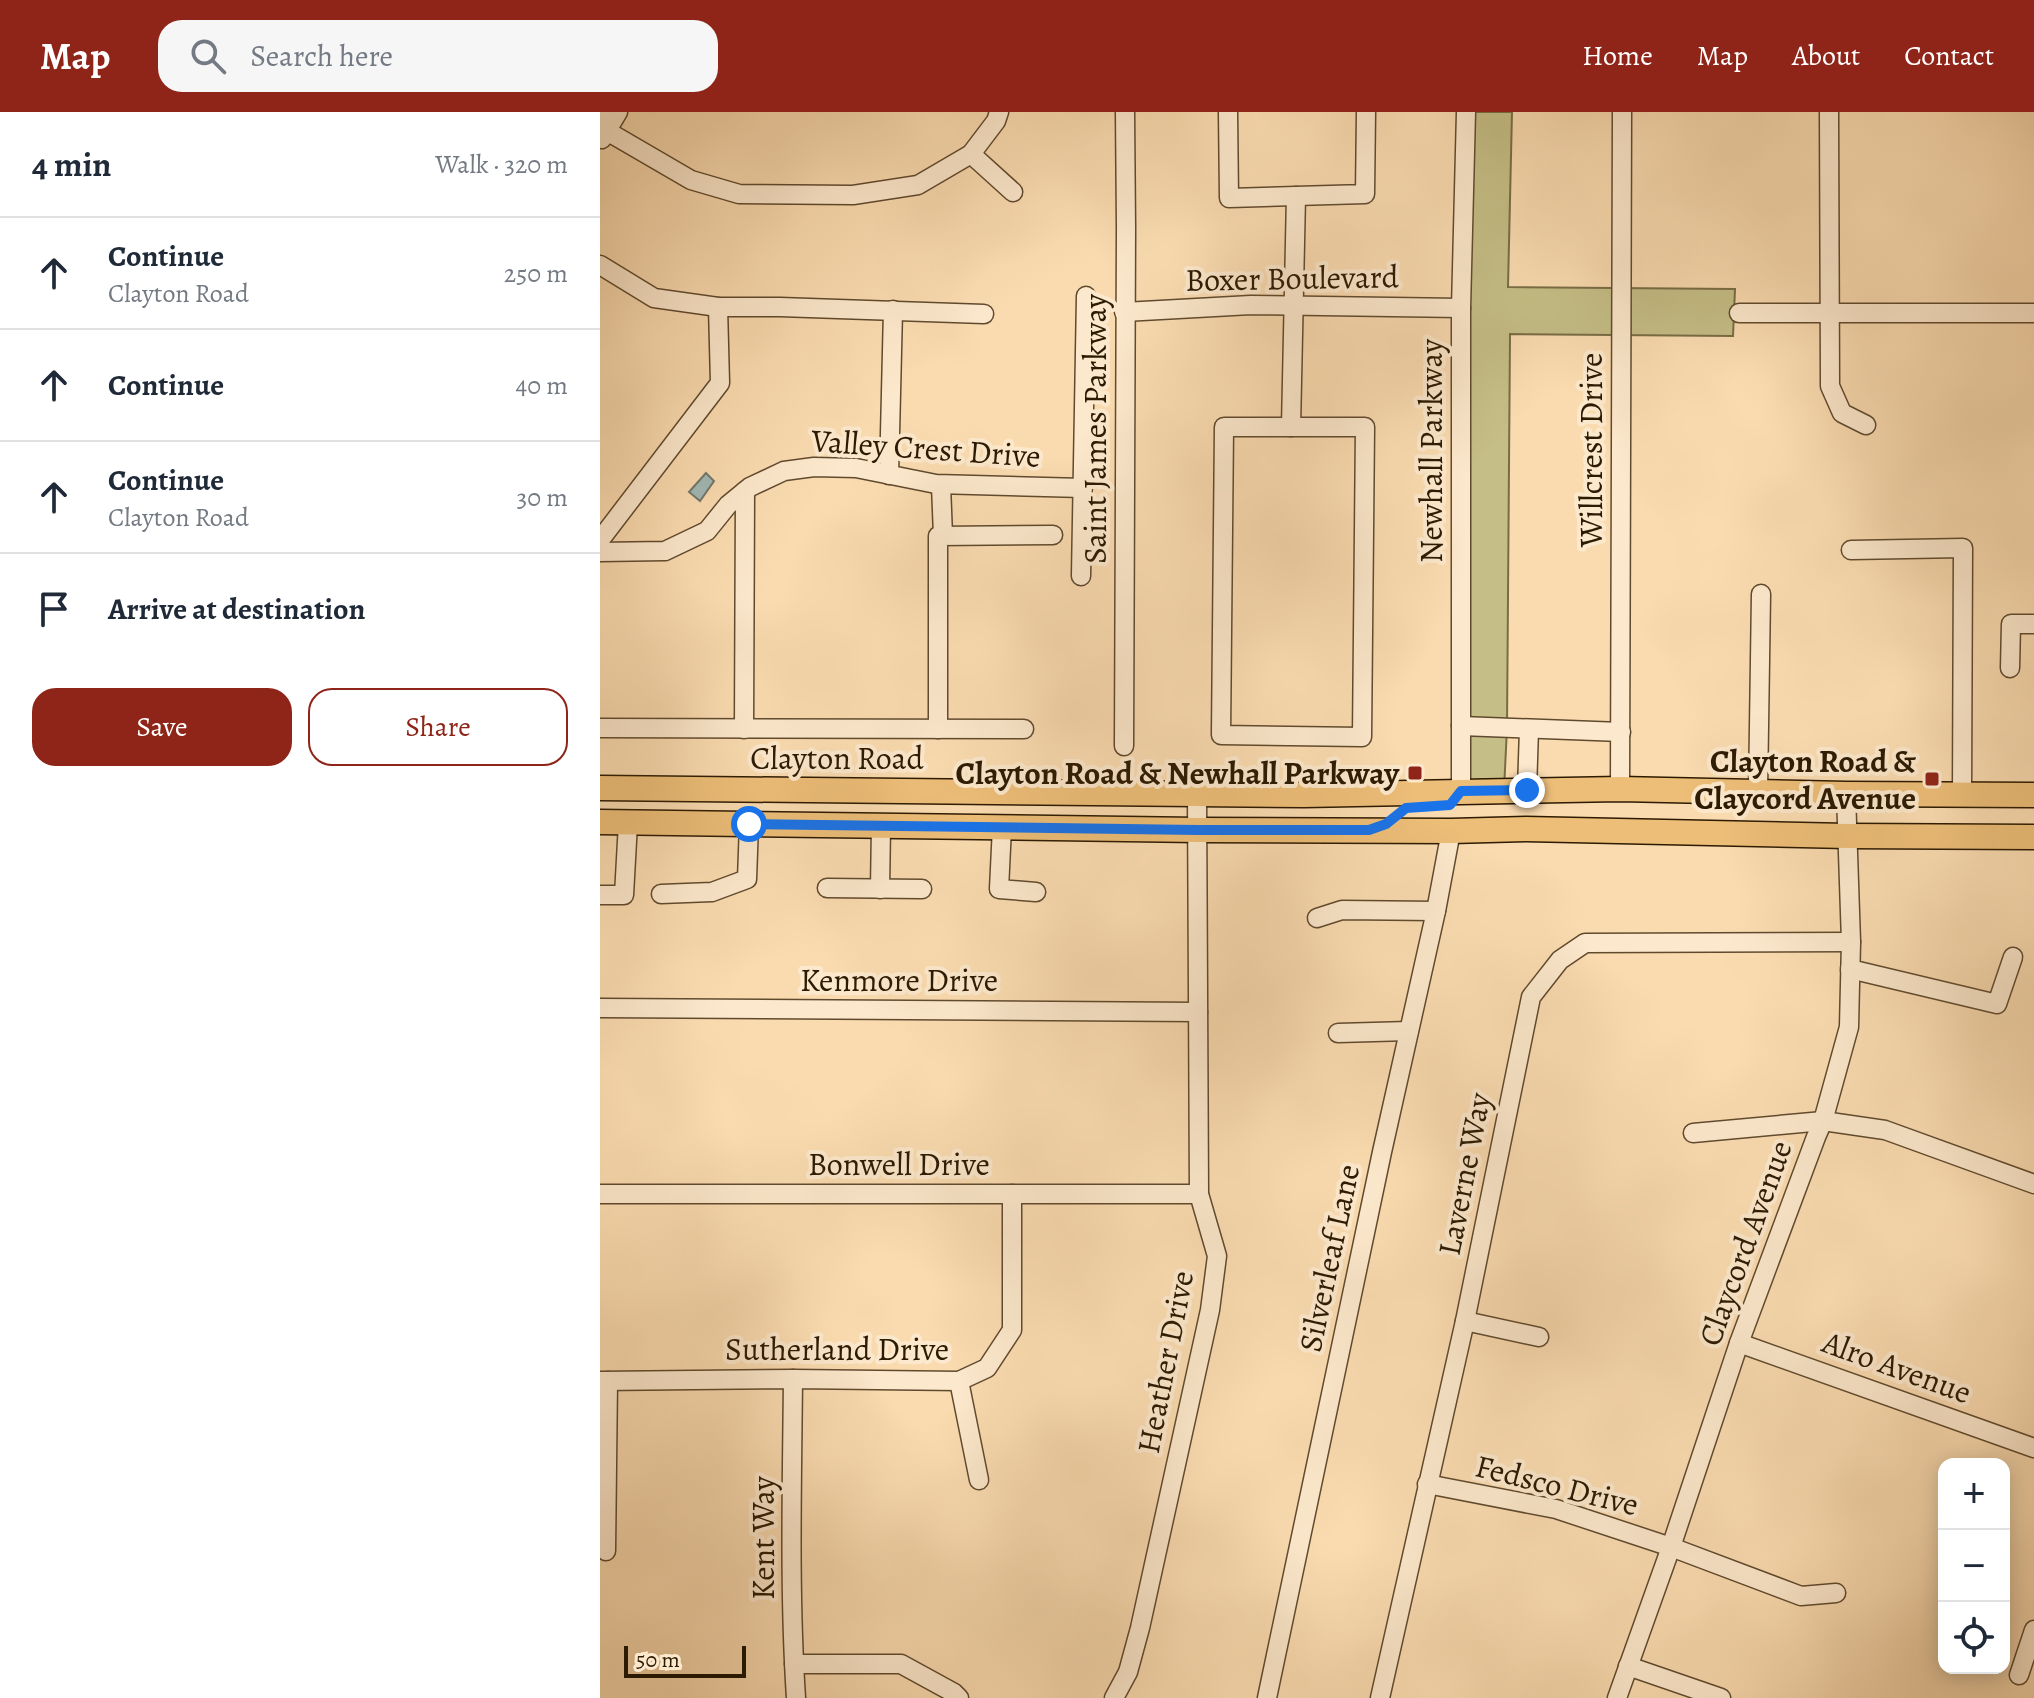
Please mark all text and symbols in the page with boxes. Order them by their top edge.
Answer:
search box [158,20,718,92]
text: Map [40,30,110,82]
icon: search [186,34,230,78]
text: Search here [250,36,393,76]
text: Home [1582,37,1653,75]
text: Map [1697,37,1748,75]
text: About [1792,37,1860,75]
text: Contact [1904,37,1994,75]
text: 4 min [32,141,111,188]
text: Walk · 320 m [435,147,568,182]
text: Continue [108,236,224,276]
icon: ahead [32,251,76,295]
street label: Boxer Boulevard [1185,254,1400,302]
text: 250 m [504,256,568,291]
text: Clayton Road [108,276,249,311]
street label: Saint James Parkway [1073,293,1117,564]
street label: Newhall Parkway [1409,338,1453,563]
street label: Willcrest Drive [1569,353,1613,548]
icon: ahead [32,363,76,407]
text: Continue [108,365,224,405]
text: 40 m [516,368,568,403]
street label: Valley Crest Drive [809,418,1042,478]
text: Continue [108,460,224,500]
icon: ahead [32,475,76,519]
text: 30 m [517,480,568,515]
text: Clayton Road [108,500,249,535]
icon: arrive [32,587,76,631]
text: Arrive at destination [108,589,365,629]
button: Save [32,688,292,766]
button: Share [308,688,568,766]
street label: Clayton Road [750,736,925,780]
place label: Clayton Road & Claycord Avenue [1694,739,1917,820]
place label: Clayton Road & Newhall Parkway [956,751,1400,795]
marker: Clayton Road & Newhall Parkway [1406,764,1424,782]
marker: Clayton Road & Claycord Avenue [1923,770,1941,788]
route end [1509,772,1545,808]
route start [731,806,767,842]
street label: Kenmore Drive [800,958,998,1002]
street label: Laverne Way [1427,1088,1501,1259]
street label: Claycord Avenue [1687,1134,1803,1352]
street label: Bonwell Drive [808,1142,990,1186]
street label: Silverleaf Lane [1288,1160,1370,1356]
street label: Heather Drive [1126,1267,1204,1457]
street label: Alro Avenue [1816,1319,1978,1414]
street label: Sutherland Drive [725,1327,949,1371]
street label: Fedsco Drive [1471,1444,1643,1526]
map controls [1938,1458,2010,1674]
button: + [1938,1458,2010,1530]
street label: Kent Way [741,1475,785,1600]
button: − [1938,1530,2010,1602]
button: locate [1938,1602,2010,1674]
scale bar [624,1642,746,1678]
text: 50 m [636,1645,680,1675]

